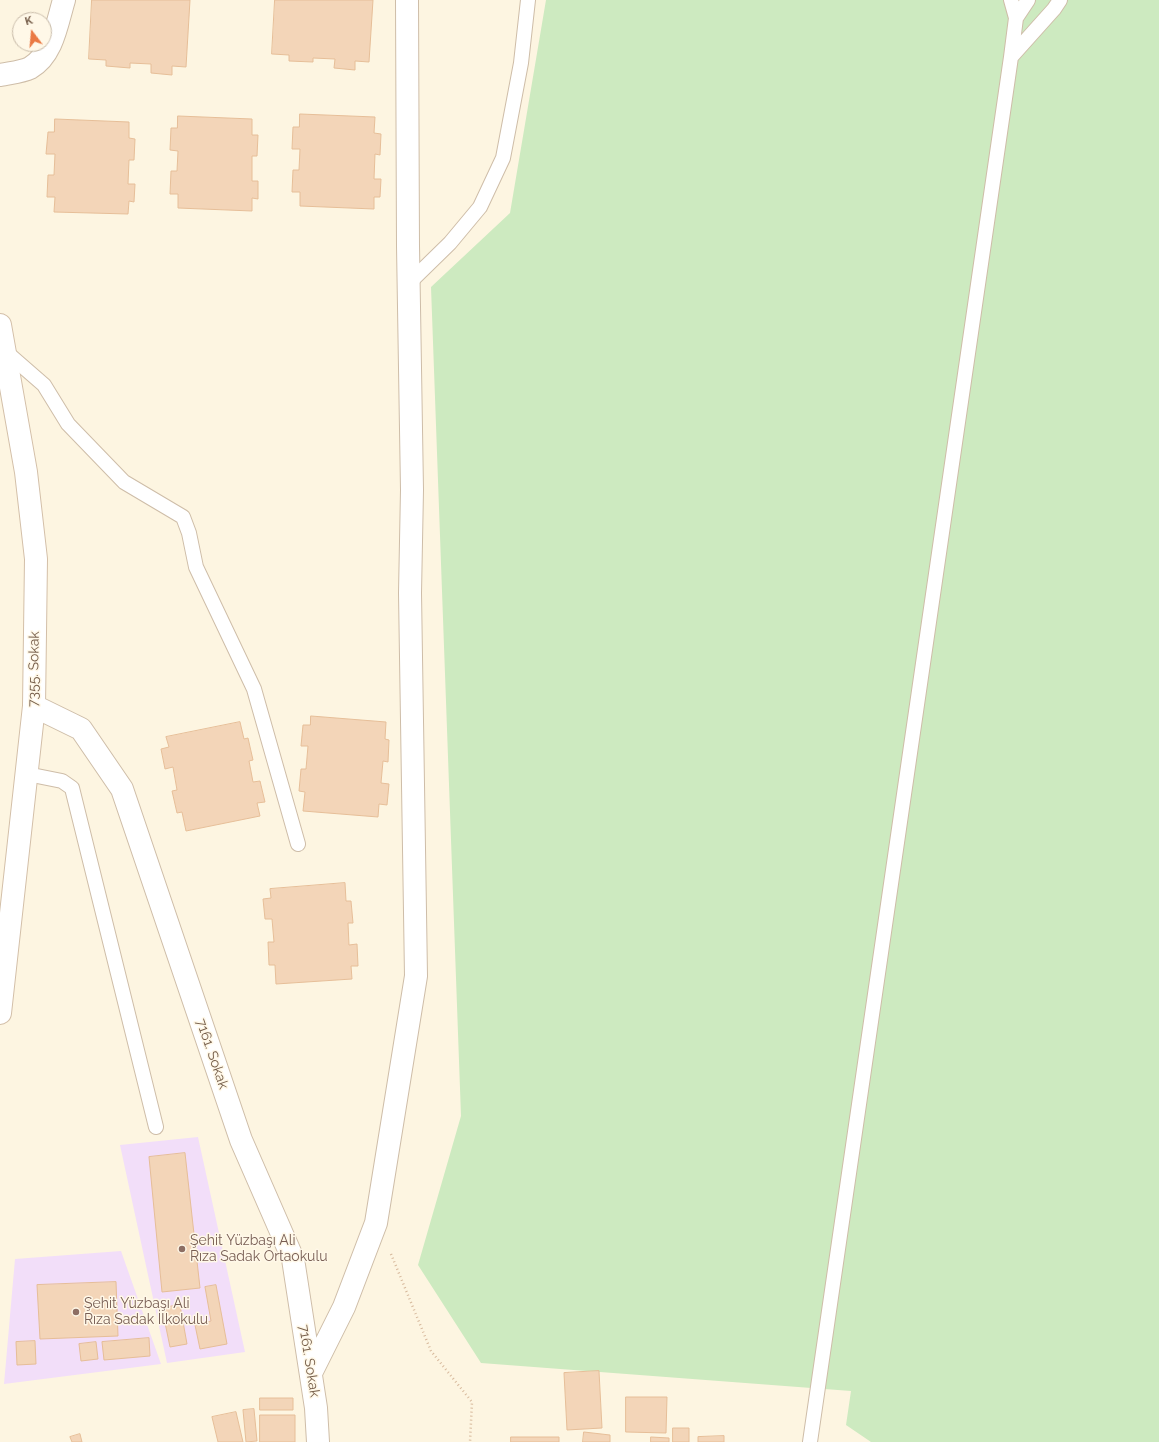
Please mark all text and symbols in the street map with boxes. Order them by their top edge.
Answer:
north arrow [12,12,52,52]
text: K [23,14,34,28]
street label: 7355. Sokak [25,631,43,707]
street label: 7161. Sokak [192,1017,232,1091]
place label: Şehit Yüzbaşı Ali Rıza Sadak Ortaokulu [190,1233,328,1266]
marker: Şehit Yüzbaşı Ali Rıza Sadak Ortaokulu [177,1244,187,1254]
place label: Şehit Yüzbaşı Ali Rıza Sadak İlkokulu [84,1296,208,1328]
marker: Şehit Yüzbaşı Ali Rıza Sadak İlkokulu [71,1307,81,1317]
street label: 7161. Sokak [295,1323,323,1399]

